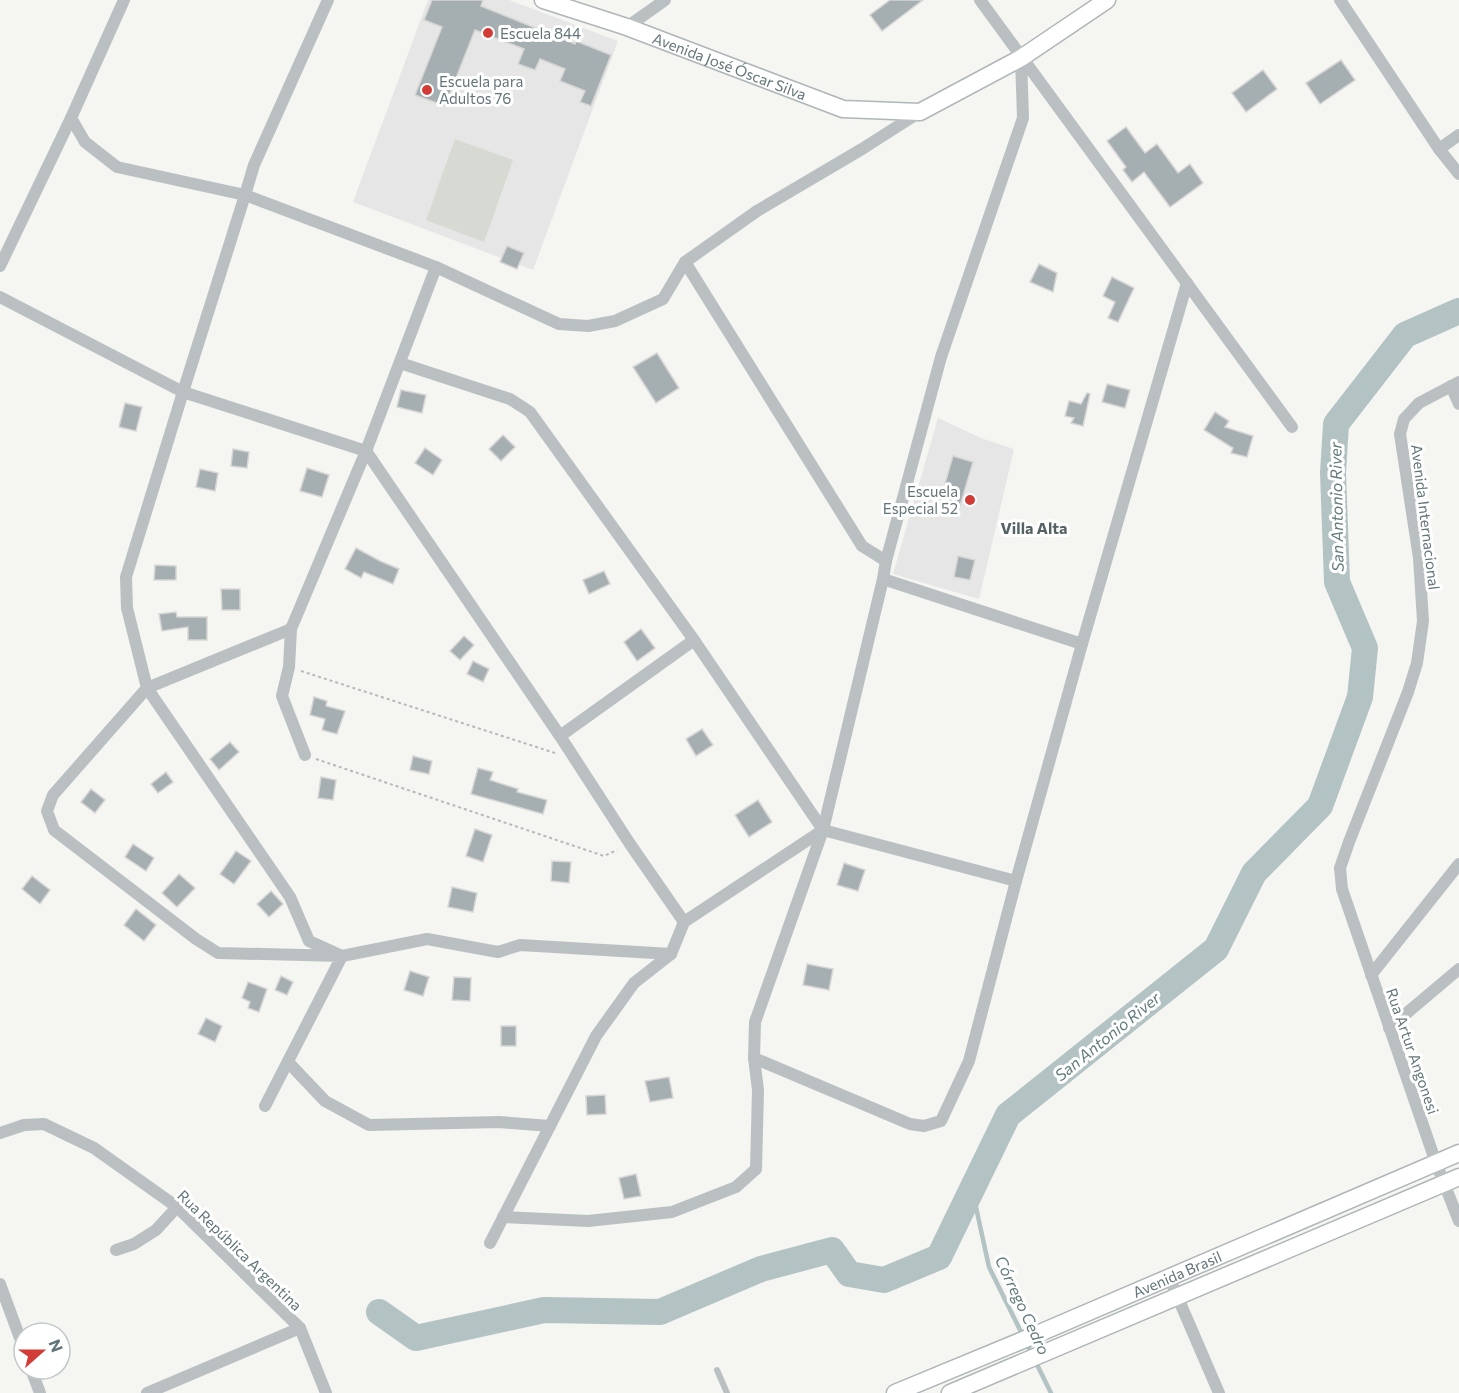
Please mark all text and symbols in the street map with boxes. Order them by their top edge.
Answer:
place label: Escuela 844 [500,24,581,42]
marker: Escuela 844 [481,26,495,40]
street label: Avenida José Óscar Silva [650,29,809,103]
place label: Escuela para Adultos 76 [439,72,523,107]
marker: Escuela para Adultos 76 [420,83,434,97]
water label: San Antonio River [1325,441,1347,572]
street label: Avenida Internacional [1408,443,1444,591]
place label: Escuela Especial 52 [883,482,958,517]
marker: Escuela Especial 52 [963,493,977,507]
district label: Villa Alta [1000,518,1068,537]
street label: Rua Artur Angonesi [1383,986,1443,1116]
water label: San Antonio River [1051,987,1164,1084]
street label: Rua República Argentina [174,1186,306,1314]
street label: Avenida Brasil [1130,1247,1224,1301]
water label: Córrego Cedro [992,1253,1054,1357]
north arrow [12,1321,72,1381]
text: N [45,1336,67,1354]

